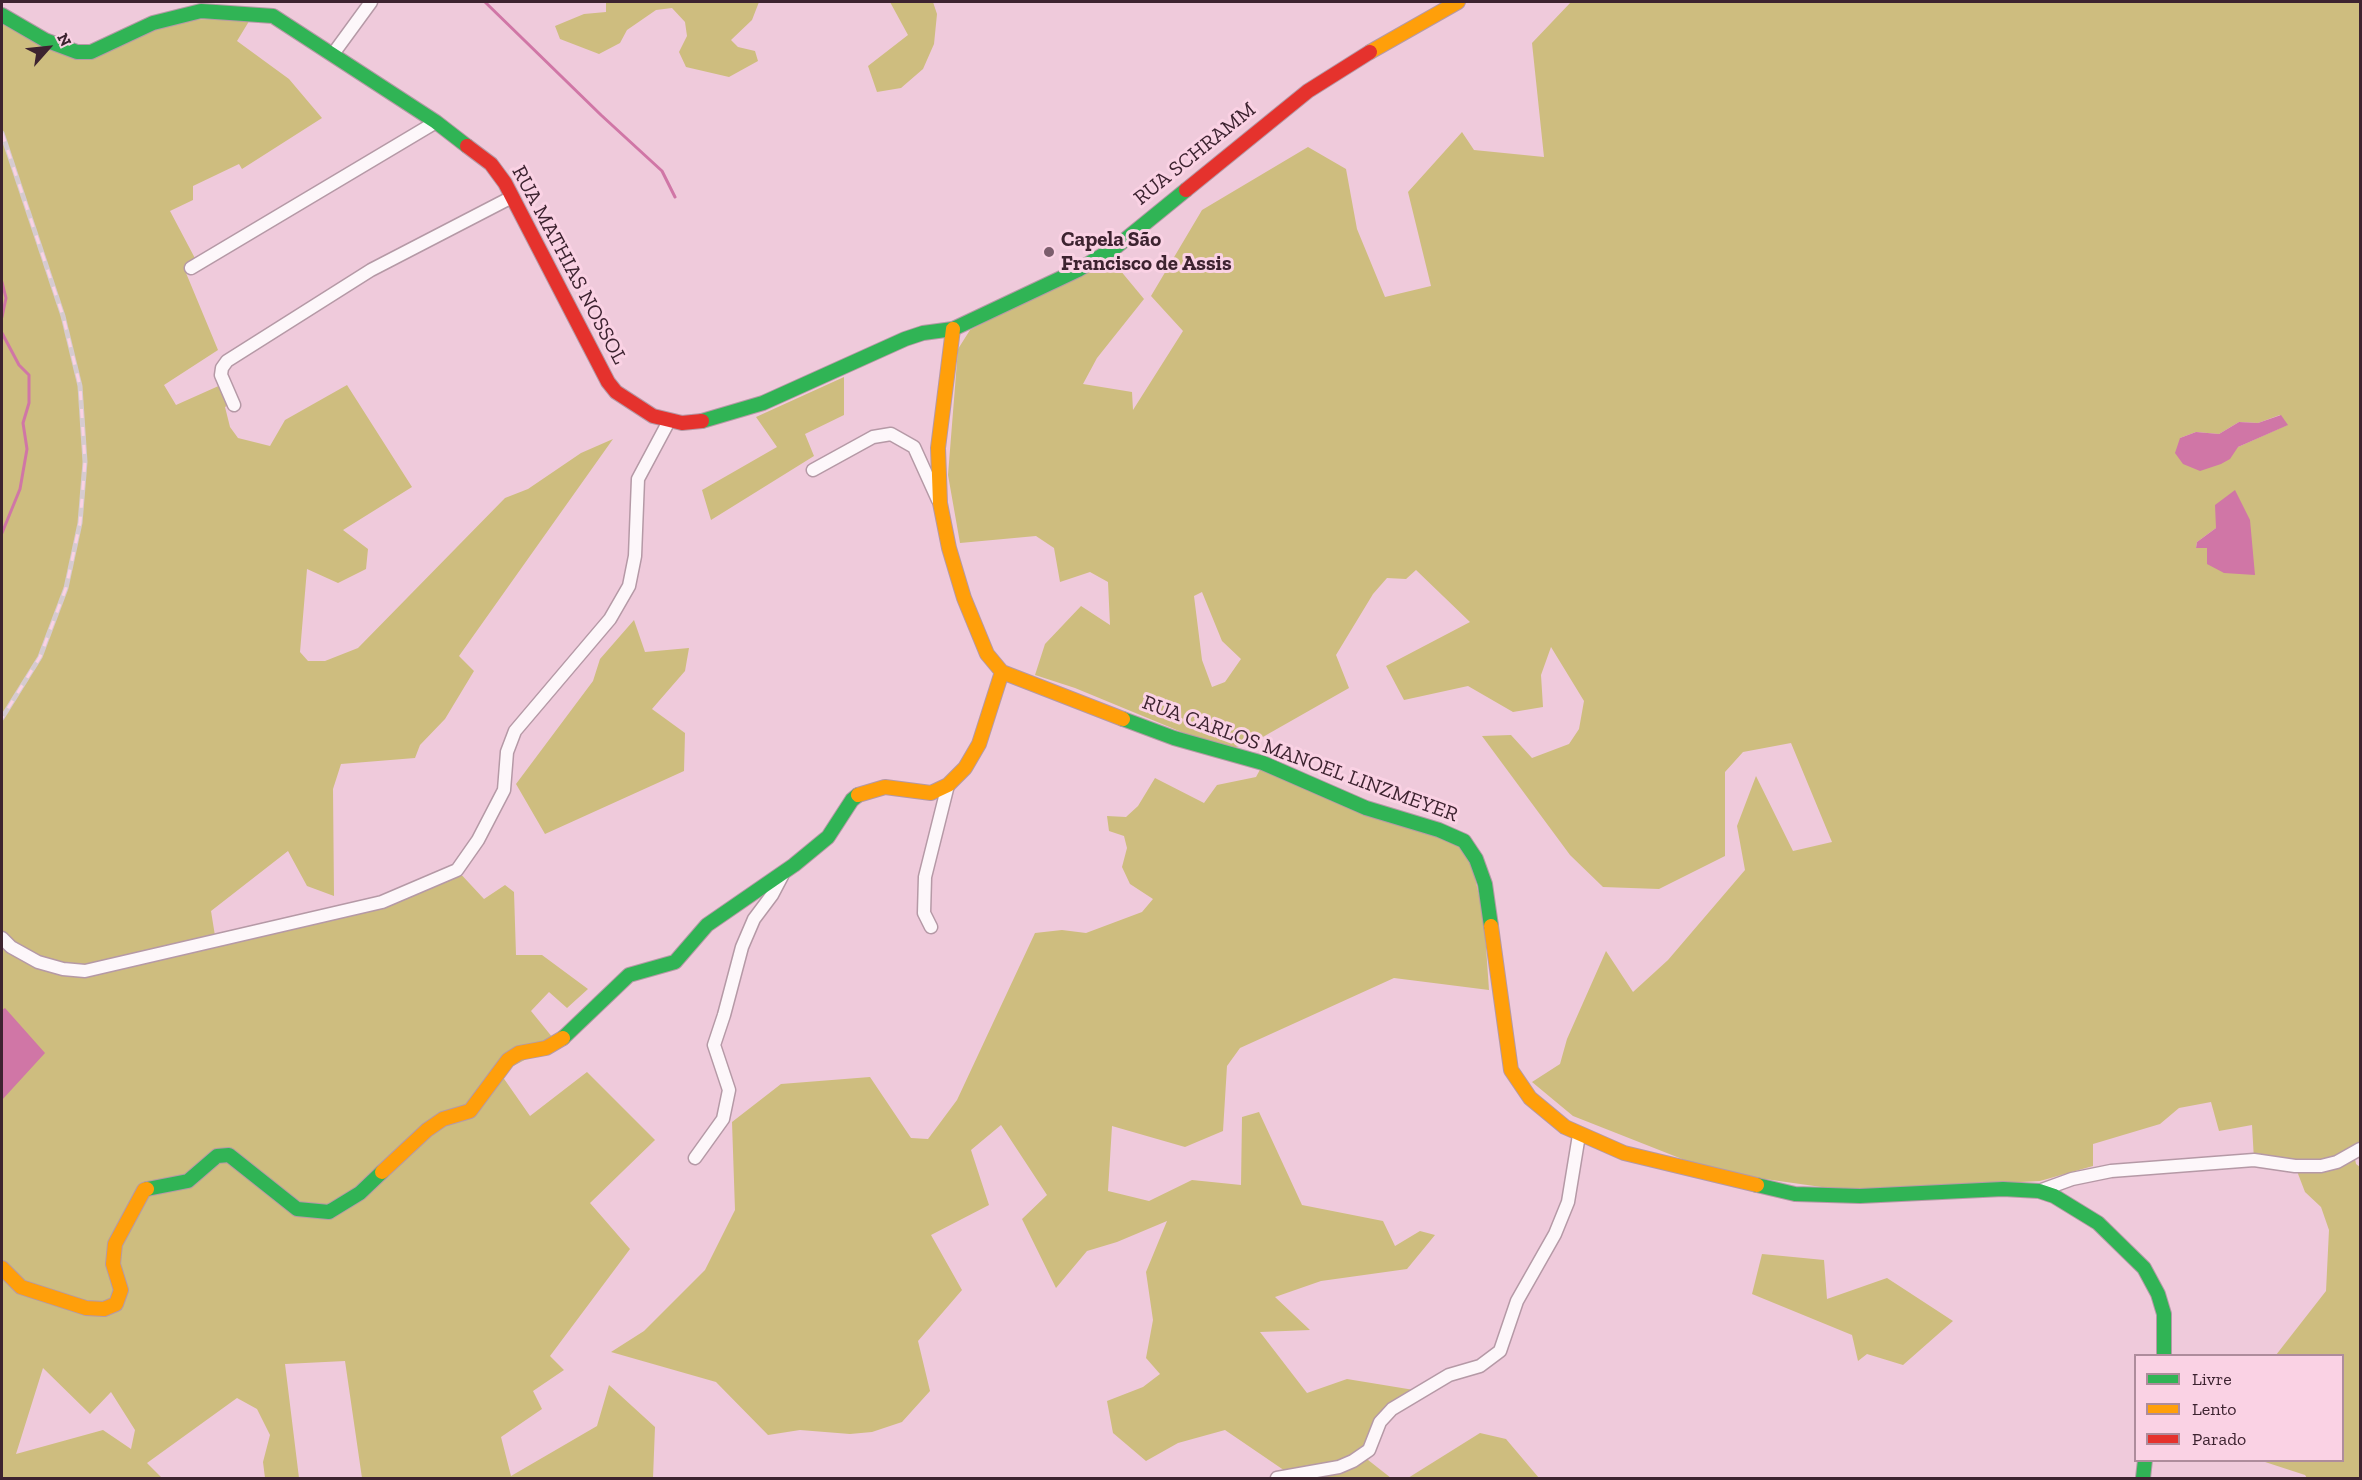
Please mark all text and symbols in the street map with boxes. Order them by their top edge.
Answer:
north arrow [18,18,78,78]
text: N [53,30,76,49]
street label: RUA SCHRAMM [1129,97,1261,211]
street label: RUA MATHIAS NOSSOL [506,162,632,368]
place label: Capela São Francisco de Assis [1061,227,1232,277]
marker: Capela São Francisco de Assis [1042,245,1056,259]
street label: RUA CARLOS MANOEL LINZMEYER [1139,690,1461,828]
legend [2134,1354,2344,1462]
text: Livre [2192,1368,2232,1390]
text: Lento [2192,1398,2237,1420]
text: Parado [2192,1428,2246,1450]

